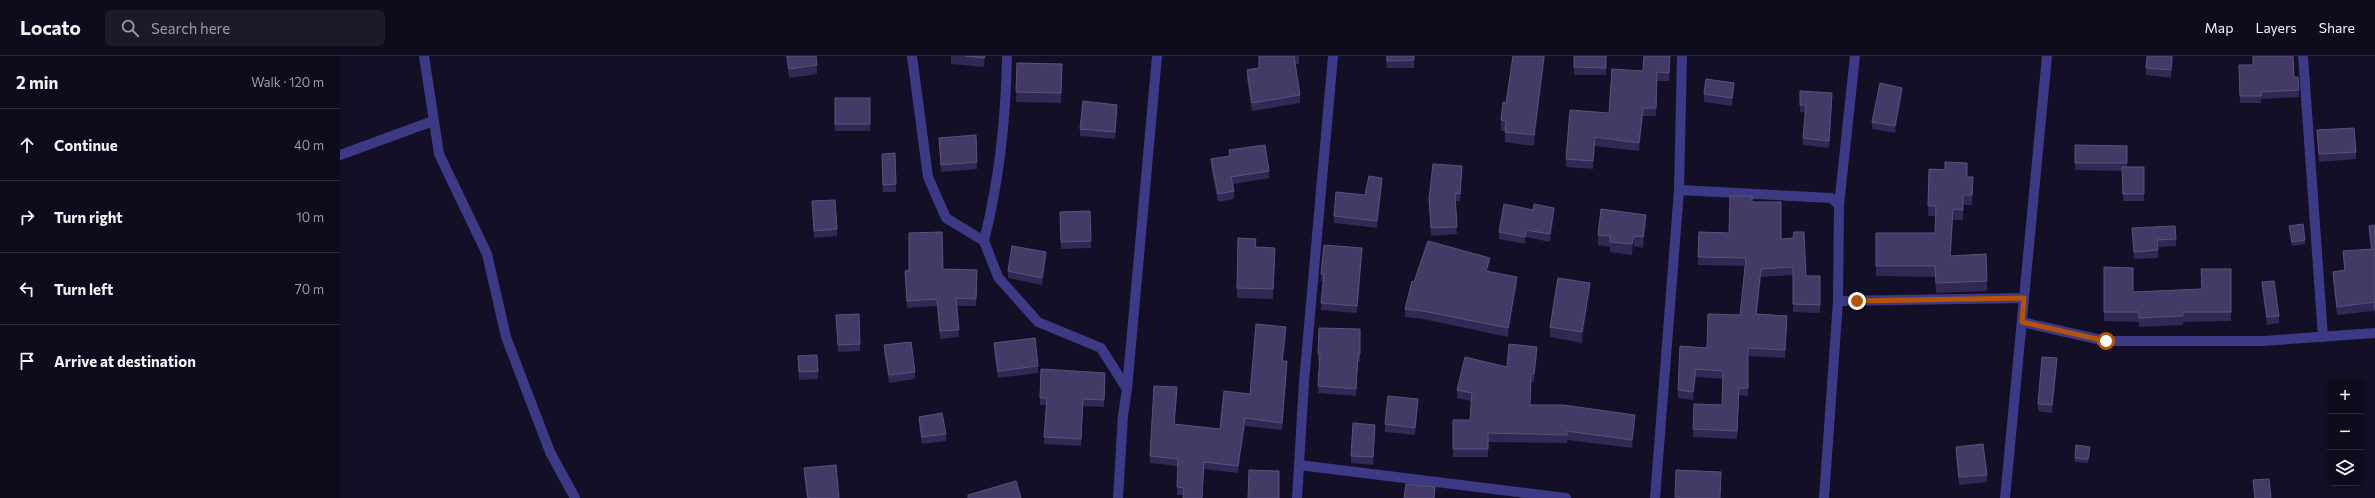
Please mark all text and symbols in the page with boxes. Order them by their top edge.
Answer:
search box [105,10,385,46]
text: Locato [20,16,81,39]
icon: search [119,17,141,39]
text: Search here [151,19,230,37]
text: Map [2205,19,2233,36]
text: Layers [2255,19,2297,36]
text: Share [2319,19,2355,36]
text: 2 min [16,72,58,93]
text: Walk · 120 m [251,74,324,90]
icon: ahead [16,134,38,156]
text: Continue [54,136,118,154]
text: 40 m [294,137,324,153]
icon: right [16,206,38,228]
text: Turn right [54,208,123,226]
text: 10 m [296,209,324,225]
icon: left [16,278,38,300]
text: Turn left [54,280,113,298]
text: 70 m [295,281,324,297]
route end [1848,292,1866,310]
route start [2097,332,2115,350]
icon: arrive [16,350,38,372]
text: Arrive at destination [54,352,196,370]
map controls [2327,378,2363,486]
button: + [2327,378,2363,414]
button: − [2327,414,2363,450]
button: layers [2327,450,2363,486]

